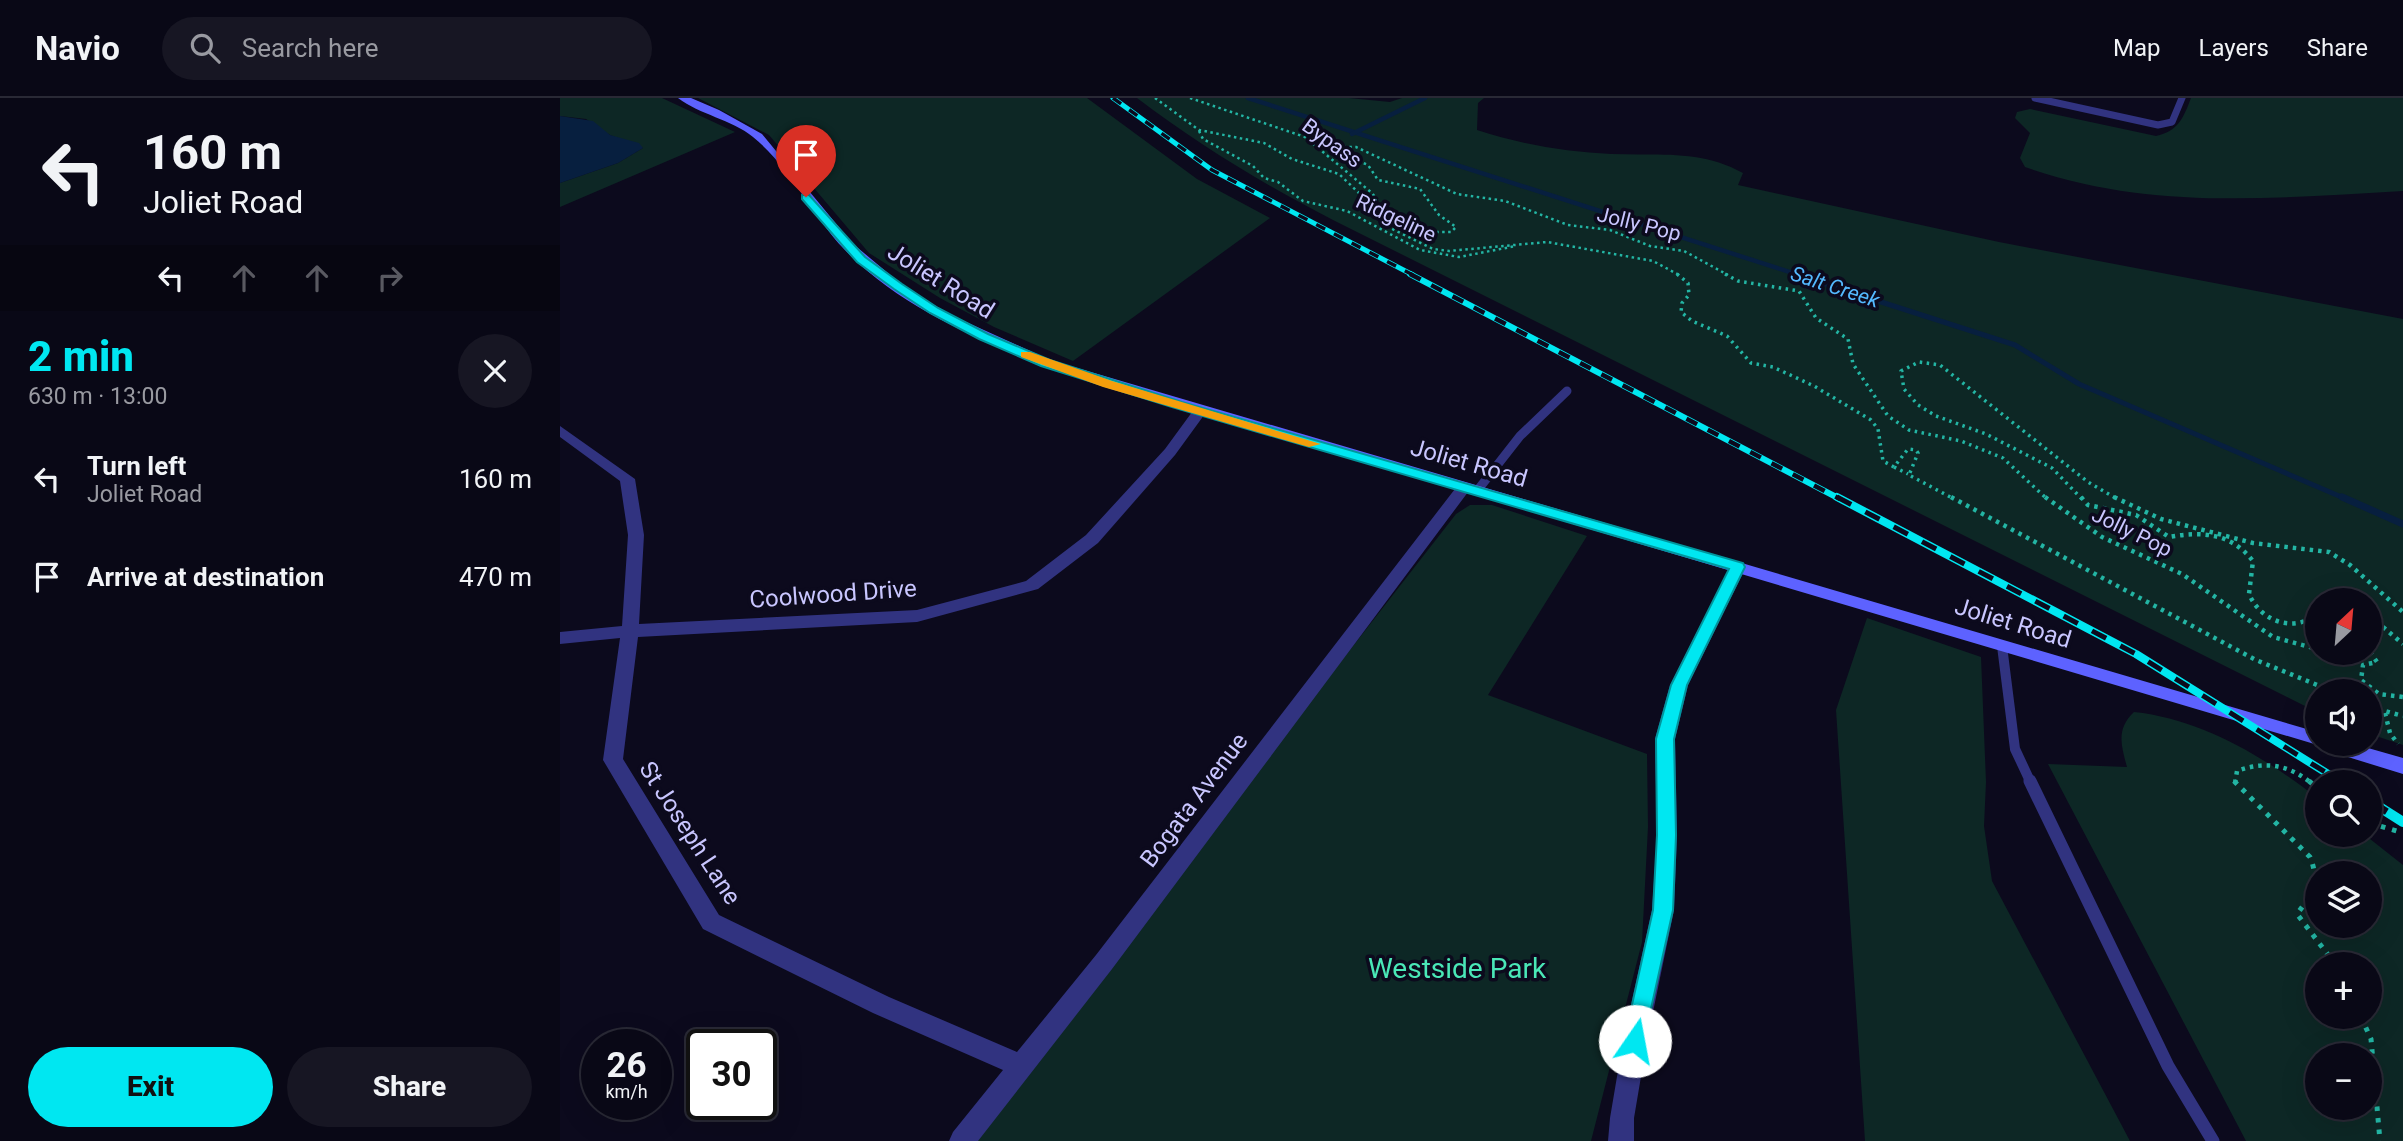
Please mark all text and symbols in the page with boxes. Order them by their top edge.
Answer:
search box [162,17,652,80]
text: Navio [35,29,120,68]
icon: search [186,29,224,67]
text: Search here [242,33,379,63]
text: Map [2113,34,2161,62]
text: Layers [2199,34,2269,62]
text: Share [2307,34,2368,62]
street label: Bypass [1297,113,1367,173]
text: 160 m [143,124,282,181]
pin [776,125,836,197]
icon: left [28,126,119,217]
icon: arrive [787,136,825,174]
text: Joliet Road [143,183,303,221]
street label: Ridgeline [1352,189,1440,247]
street label: Jolly Pop [1594,202,1684,246]
street label: Joliet Road [883,237,999,325]
icon: left [152,259,190,297]
icon: ahead [225,259,263,297]
icon: ahead [298,259,336,297]
icon: right [371,259,409,297]
water label: Salt Creek [1788,261,1883,313]
text: 2 min [28,332,134,381]
button: close [458,334,532,408]
text: 630 m · 13:00 [28,383,167,410]
street label: Joliet Road [1407,433,1531,493]
text: Turn left [87,451,186,481]
icon: left [28,460,66,498]
text: 160 m [459,464,532,494]
text: Joliet Road [87,481,202,508]
street label: Jolly Pop [2088,502,2176,562]
icon: arrive [28,558,66,596]
text: Arrive at destination [87,562,324,592]
text: 470 m [459,562,532,592]
street label: Coolwood Drive [748,574,918,614]
north arrow [2305,588,2382,665]
map controls [2305,588,2382,1120]
street label: Joliet Road [1951,592,2075,654]
button: sound [2305,679,2382,756]
street label: Bogata Avenue [1135,727,1253,873]
street label: St Joseph Lane [633,756,747,910]
button: search [2305,770,2382,847]
button: layers [2305,861,2382,938]
park label: Westside Park [1368,952,1547,985]
button: + [2305,952,2382,1029]
position arrow [1598,1004,1672,1078]
speed limit sign: 30 [686,1029,777,1120]
button: − [2305,1043,2382,1120]
text: 26 [606,1045,647,1086]
button: Exit [28,1047,273,1127]
button: Share [287,1047,532,1127]
text: km/h [605,1081,648,1102]

